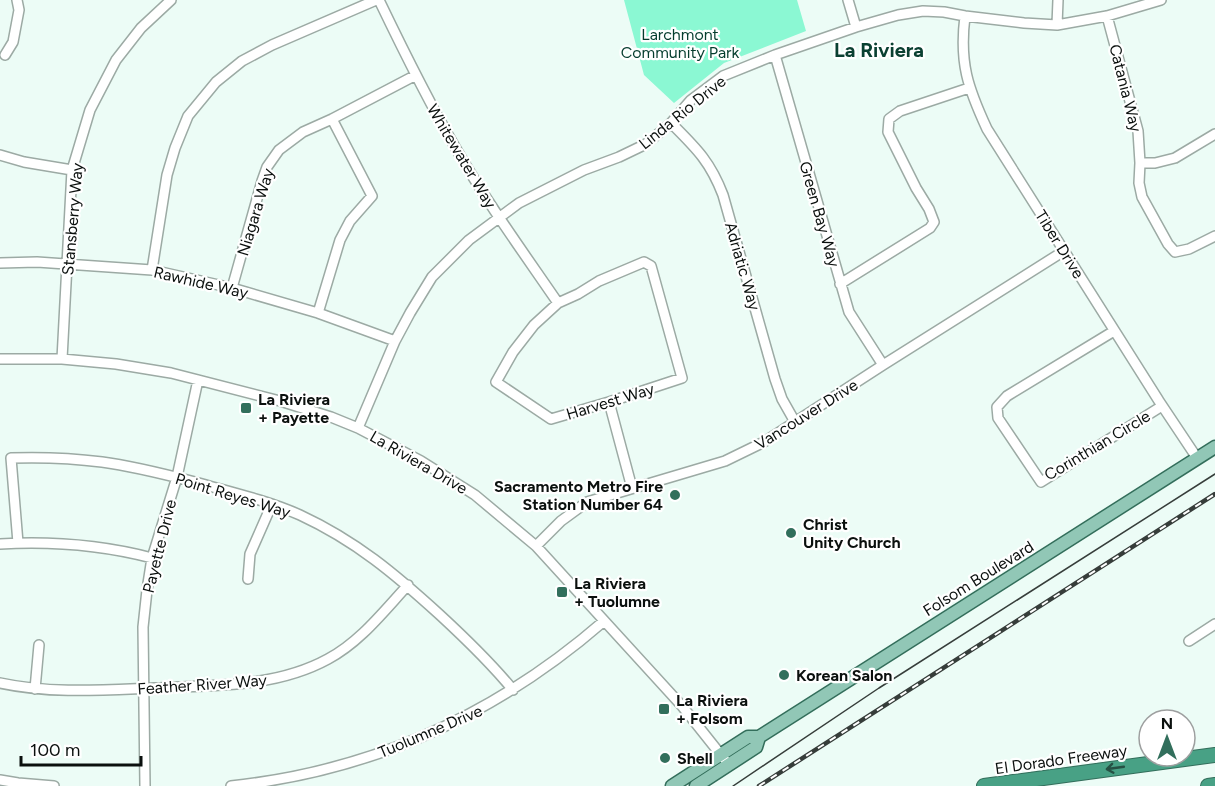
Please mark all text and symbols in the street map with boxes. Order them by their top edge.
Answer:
park label: Larchmont Community Park [621,25,739,62]
district label: La Riviera [834,38,924,62]
street label: Catania Way [1105,42,1146,135]
street label: Linda Rio Drive [635,71,730,153]
street label: Whitewater Way [423,101,500,212]
street label: Green Bay Way [795,159,844,270]
street label: Stansberry Way [58,161,87,276]
street label: Niagara Way [233,166,278,258]
street label: Tiber Drive [1031,207,1088,282]
street label: Adriatic Way [721,220,764,313]
street label: Rawhide Way [152,262,251,303]
street label: Vancouver Drive [751,375,861,454]
street label: Harvest Way [564,379,657,424]
place label: La Riviera + Payette [258,390,330,427]
marker: La Riviera + Payette [239,401,253,415]
street label: Corinthian Circle [1041,406,1154,485]
street label: La Riviera Drive [367,427,471,498]
street label: Point Reyes Way [173,469,293,522]
place label: Sacramento Metro Fire Station Number 64 [494,477,663,514]
marker: Sacramento Metro Fire Station Number 64 [668,488,682,502]
street label: Payette Drive [139,497,180,595]
place label: Christ Unity Church [803,515,901,552]
marker: Christ Unity Church [784,526,798,540]
street label: Folsom Boulevard [919,537,1037,620]
place label: La Riviera + Tuolumne [574,574,660,611]
marker: La Riviera + Tuolumne [555,585,569,599]
place label: Korean Salon [796,666,892,685]
marker: Korean Salon [777,668,791,682]
street label: Feather River Way [137,670,268,698]
place label: La Riviera + Folsom [676,691,748,728]
street label: Tuolumne Drive [375,701,485,762]
marker: La Riviera + Folsom [657,702,671,716]
north arrow [1137,708,1197,768]
text: N [1161,714,1173,733]
scale bar [21,729,141,767]
text: 100 m [30,739,80,761]
street label: El Dorado Freeway [994,741,1129,778]
place label: Shell [677,749,713,768]
marker: Shell [658,751,672,765]
one-way arrow [1106,763,1126,774]

